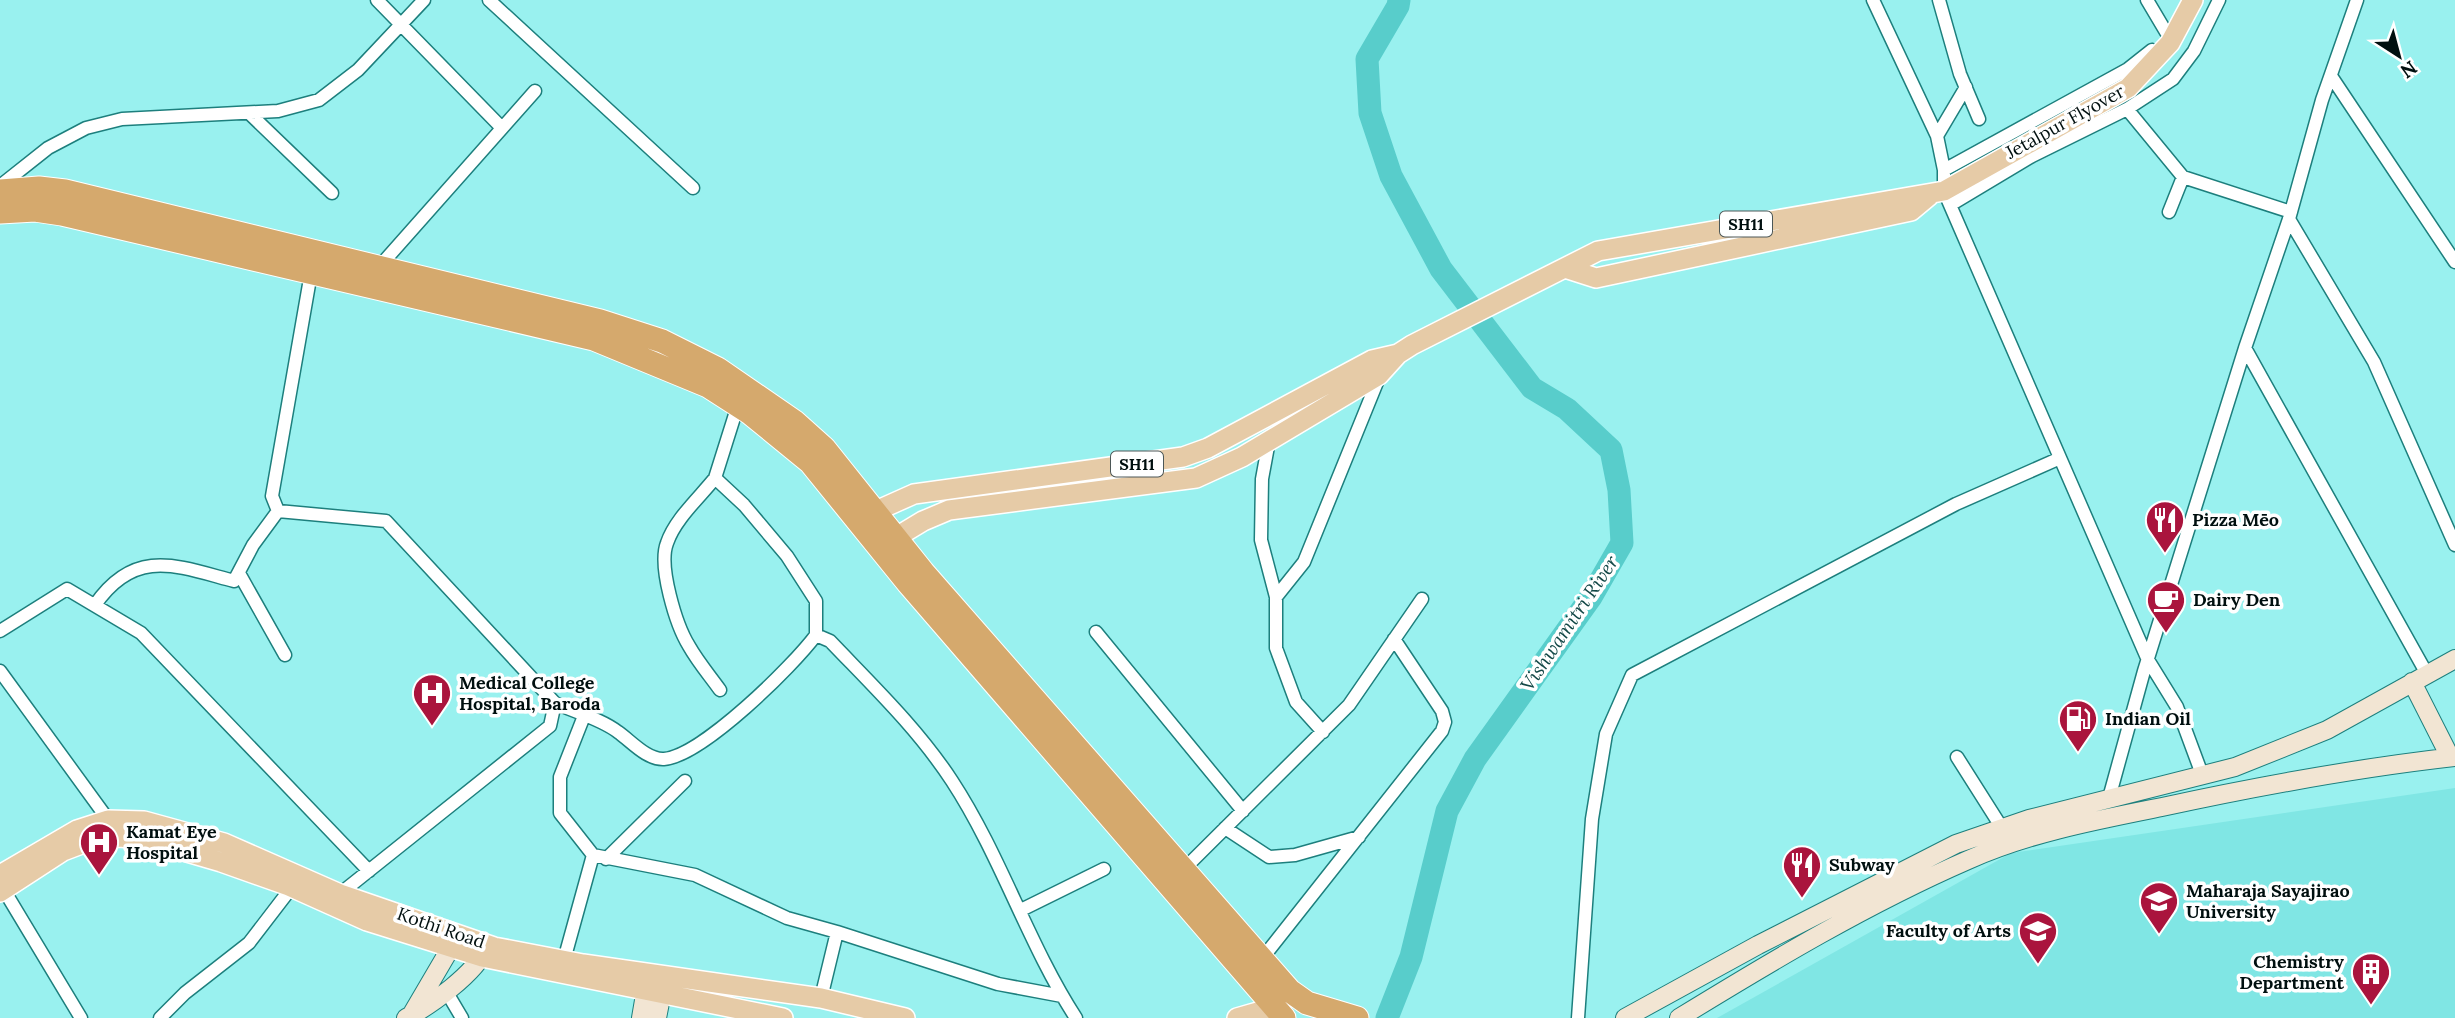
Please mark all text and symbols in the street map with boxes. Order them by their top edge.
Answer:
north arrow [2364,21,2434,91]
text: N [2396,56,2422,84]
street label: Jetalpur Flyover [2000,79,2128,164]
road number: SH11 [1720,212,1772,236]
road number: SH11 [1111,452,1163,477]
restaurant icon: Pizza Mēo [2144,499,2186,554]
place label: Pizza Mēo [2192,508,2279,531]
water label: Vishwamitri River [1515,550,1623,695]
cafe icon: Dairy Den [2145,579,2187,634]
place label: Dairy Den [2193,588,2281,611]
place label: Medical College Hospital, Baroda [459,671,601,715]
hospital icon: Medical College Hospital, Baroda [411,672,453,727]
fuel station icon: Indian Oil [2057,698,2099,753]
place label: Indian Oil [2105,707,2191,730]
place label: Kamat Eye Hospital [126,820,217,864]
hospital icon: Kamat Eye Hospital [78,821,120,876]
restaurant icon: Subway [1781,844,1823,899]
place label: Subway [1829,853,1895,876]
place label: Maharaja Sayajirao University [2186,879,2350,923]
school or university icon: Maharaja Sayajirao University [2138,880,2180,935]
street label: Kothi Road [394,902,489,953]
school or university icon: Faculty of Arts [2017,910,2059,965]
place label: Faculty of Arts [1886,919,2011,942]
place label: Chemistry Department [2239,950,2345,994]
building icon: Chemistry Department [2350,951,2392,1006]

